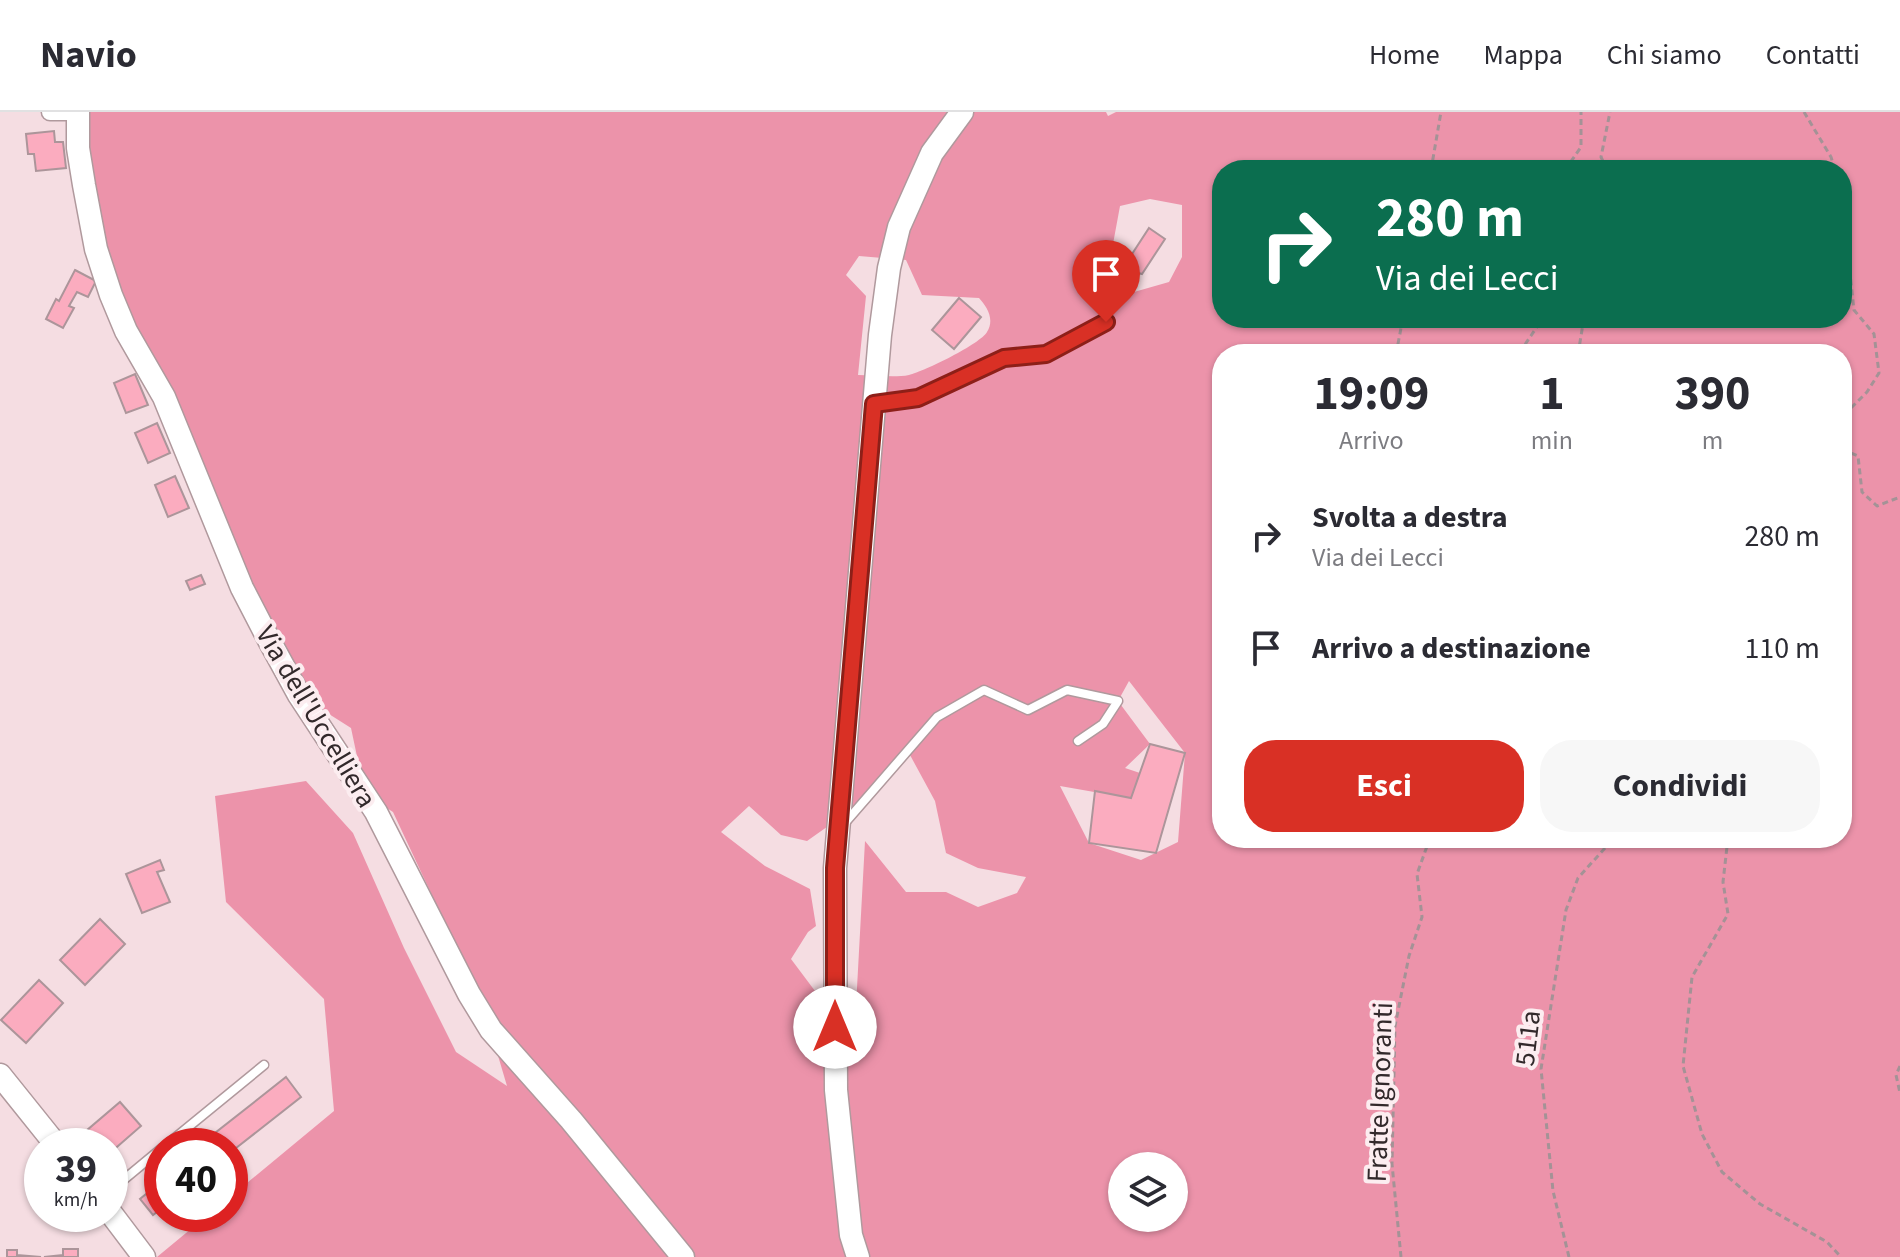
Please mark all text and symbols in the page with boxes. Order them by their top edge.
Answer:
text: Navio [40,28,137,82]
text: Home [1369,35,1440,75]
text: Mappa [1484,35,1563,75]
text: Chi siamo [1607,35,1722,75]
text: Contatti [1766,35,1860,75]
text: 280 m [1376,179,1524,258]
icon: right [1244,192,1348,296]
pin [1072,240,1140,322]
icon: arrive [1084,252,1128,296]
text: Via dei Lecci [1376,253,1558,304]
text: 19:09 [1313,360,1429,428]
text: 1 [1539,360,1565,428]
text: 390 [1674,360,1750,428]
text: Arrivo [1339,422,1404,459]
text: min [1531,422,1573,459]
text: m [1702,422,1723,459]
text: Svolta a destra [1312,496,1508,539]
icon: right [1244,514,1288,558]
text: 280 m [1744,515,1820,558]
text: Via dei Lecci [1312,539,1444,576]
street label: Via dell'Uccelliera [246,618,386,815]
icon: arrive [1244,626,1288,670]
text: Arrivo a destinazione [1312,627,1591,670]
text: 110 m [1744,627,1820,670]
button: Esci [1244,740,1524,832]
button: Condividi [1540,740,1820,832]
position arrow [793,985,877,1069]
street label: Fratte Ignoranti [1357,1001,1403,1183]
street label: 511a [1505,1008,1551,1068]
speed limit sign: 40 [144,1128,248,1232]
text: 39 [55,1141,97,1198]
map controls [1108,1152,1188,1232]
button: layers [1108,1152,1188,1232]
text: km/h [54,1186,98,1214]

